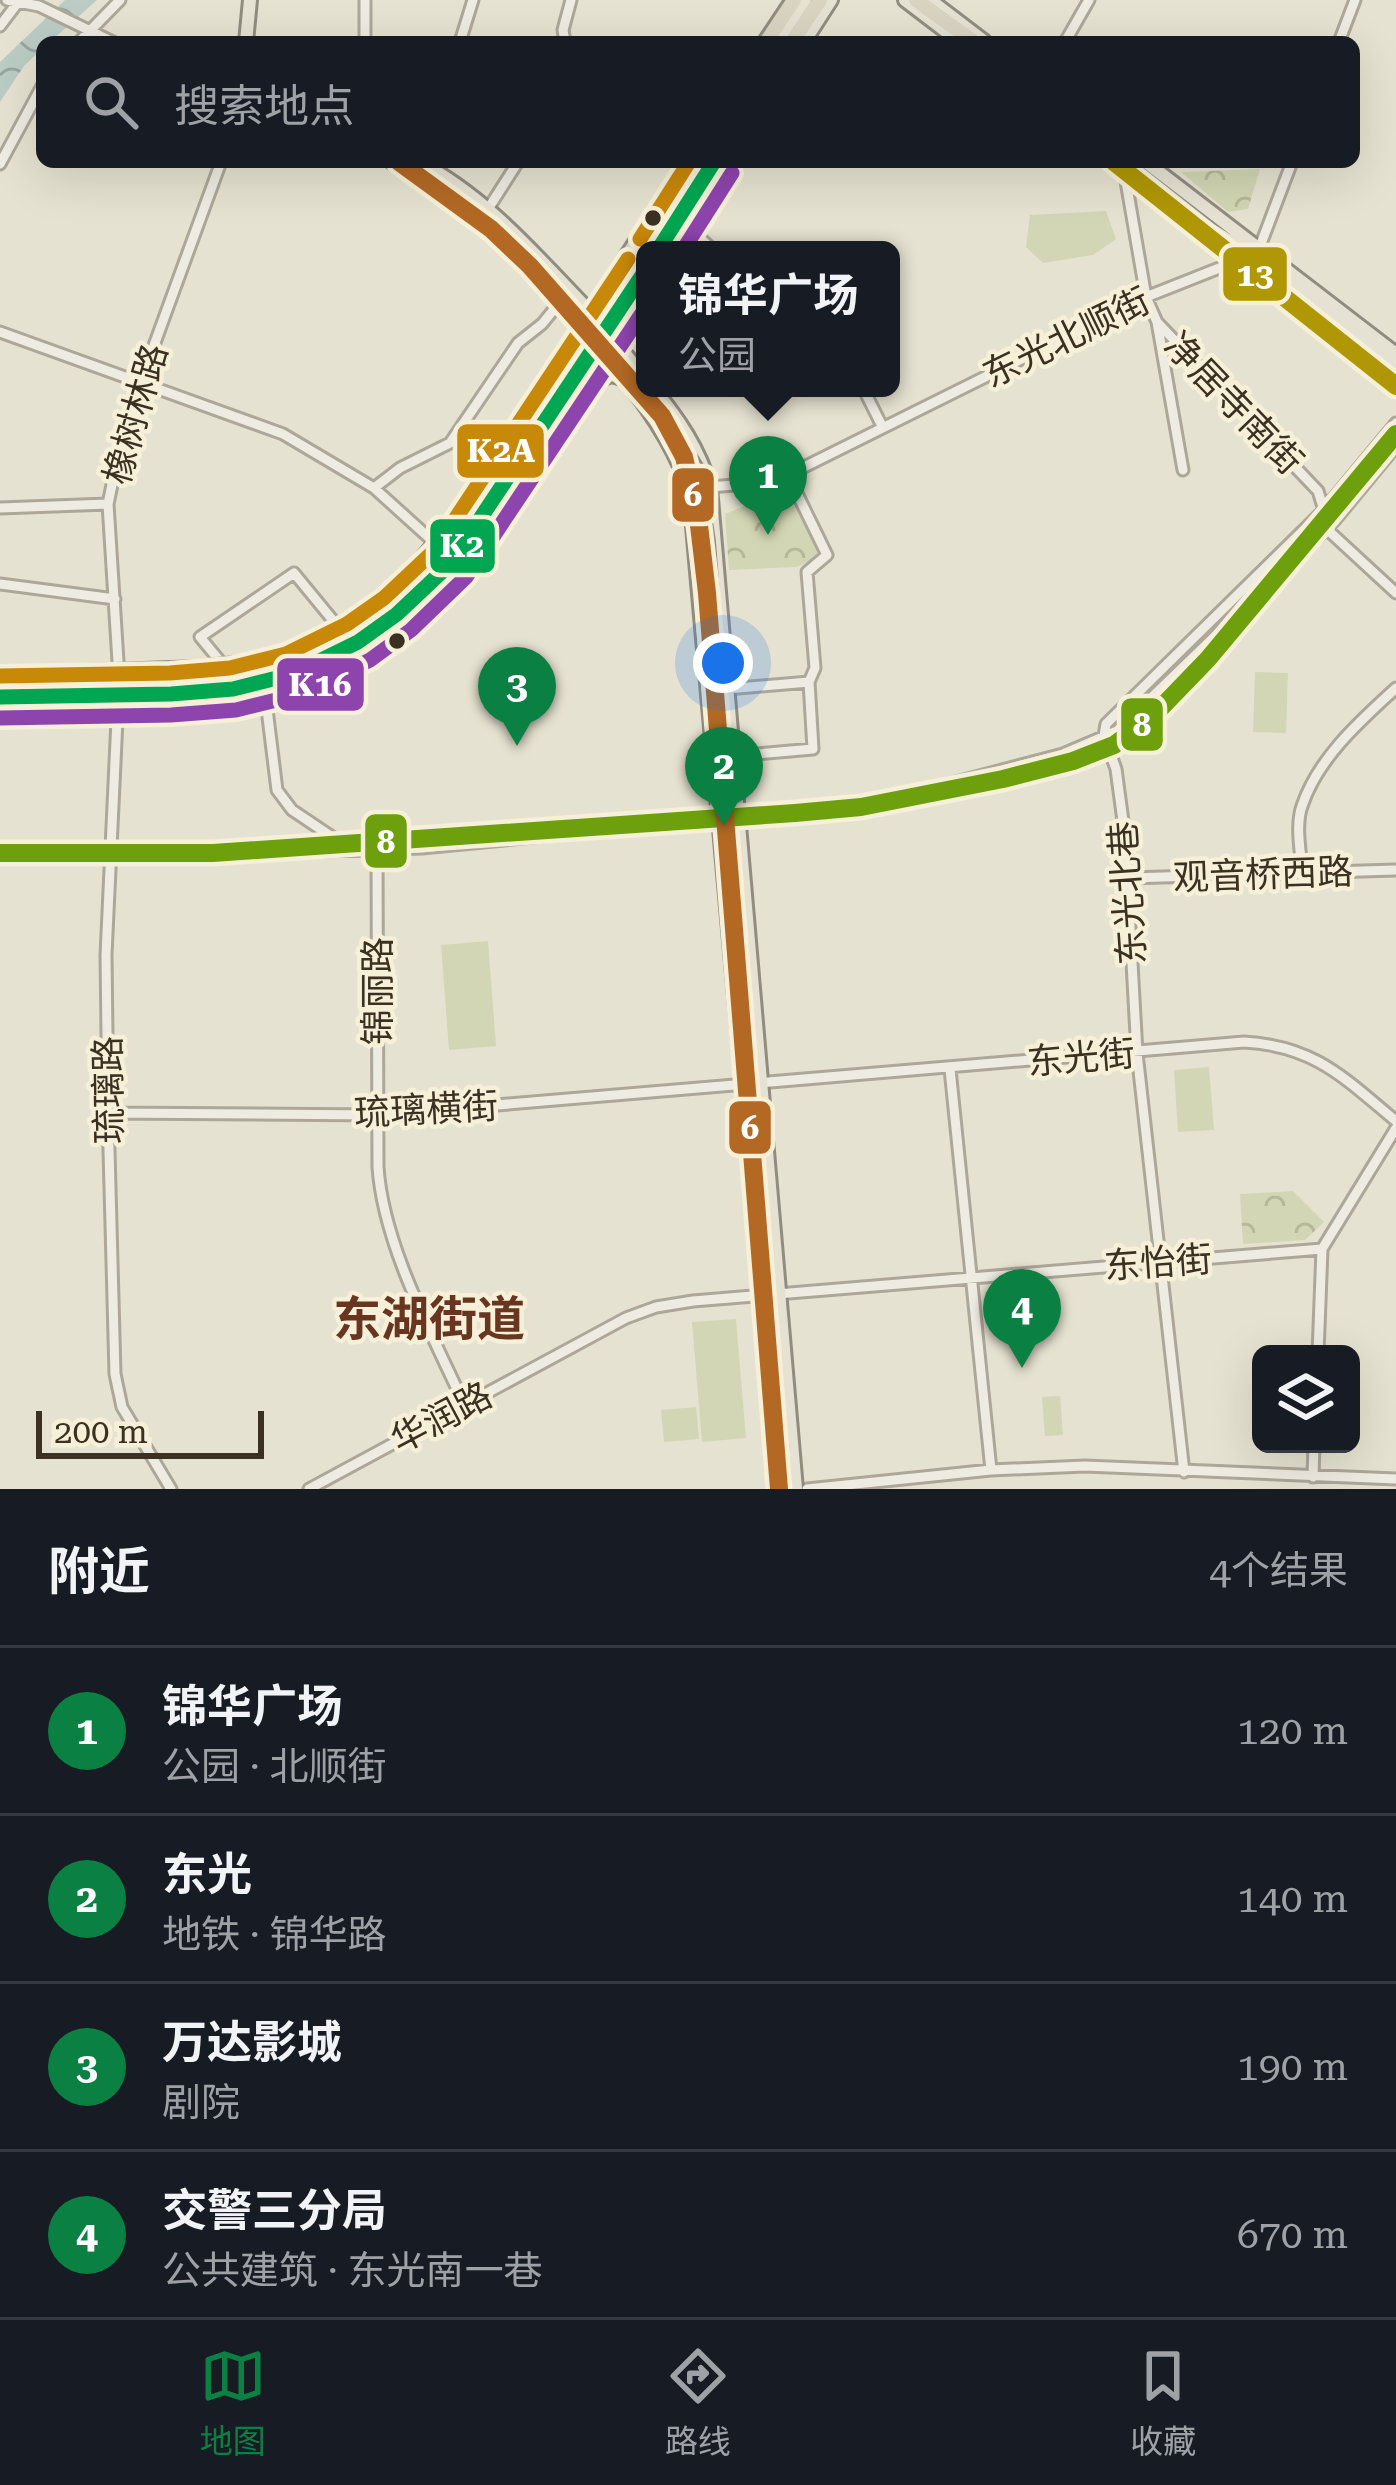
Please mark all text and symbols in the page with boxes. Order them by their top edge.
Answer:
search box [36,36,1360,168]
icon: search [78,69,144,135]
text: 搜索地点 [174,80,354,133]
unlabelled marker [642,207,664,229]
popup [636,241,900,397]
line badge: 13 [1221,245,1289,303]
text: 13 [1237,255,1273,294]
text: 锦华广场 [678,269,858,322]
street label: 东光北顺街 [976,280,1157,396]
street label: 净居寺南街 [1156,324,1311,483]
text: 公园 [678,333,756,379]
street label: 橡树林路 [96,339,176,489]
line badge: K2A [455,422,546,480]
text: K2A [467,431,535,470]
pin: 1 [729,436,807,535]
line badge: 6 [670,466,716,524]
text: 6 [684,475,702,514]
line badge: K2 [428,517,497,575]
text: K2 [440,526,484,565]
unlabelled marker [386,630,408,652]
your location [693,633,753,693]
pin: 3 [478,647,556,746]
line badge: K16 [275,656,366,713]
text: K16 [289,665,351,704]
line badge: 8 [1119,696,1165,753]
text: 8 [1133,705,1151,744]
pin: 2 [685,727,763,826]
line badge: 8 [363,812,409,870]
street label: 东光北巷 [1102,820,1154,966]
text: 8 [377,822,395,861]
street label: 观音桥西路 [1172,851,1354,899]
street label: 锦丽路 [357,937,399,1045]
street label: 东光街 [1025,1032,1137,1084]
street label: 琉璃路 [87,1036,131,1144]
street label: 琉璃横街 [353,1085,499,1135]
line badge: 6 [727,1099,773,1156]
text: 6 [741,1108,759,1147]
street label: 东怡街 [1103,1238,1213,1288]
pin: 4 [983,1269,1061,1368]
district label: 东湖街道 [333,1292,525,1348]
map controls [1252,1345,1360,1453]
button: layers [1252,1345,1360,1453]
street label: 华润路 [384,1374,499,1462]
scale bar [36,1405,264,1458]
text: 200 m [54,1412,148,1451]
text: 附近 [48,1542,150,1601]
text: 4个结果 [1209,1548,1348,1594]
text: 锦华广场 [162,1680,342,1733]
text: 1 [76,1708,98,1754]
text: 120 m [1237,1708,1348,1754]
text: 公园 · 北顺街 [162,1744,387,1790]
text: 东光 [162,1848,252,1901]
text: 2 [76,1876,98,1922]
text: 140 m [1237,1876,1348,1922]
text: 地铁 · 锦华路 [162,1912,387,1958]
text: 万达影城 [162,2016,342,2069]
text: 3 [76,2044,98,2090]
text: 190 m [1237,2044,1348,2090]
text: 剧院 [162,2080,240,2126]
text: 交警三分局 [162,2184,387,2237]
text: 4 [76,2212,98,2258]
text: 670 m [1237,2212,1348,2258]
text: 公共建筑 · 东光南一巷 [162,2248,543,2294]
tab: 地图 [200,2343,266,2463]
tab: 路线 [665,2343,731,2463]
tab: 收藏 [1130,2343,1196,2463]

